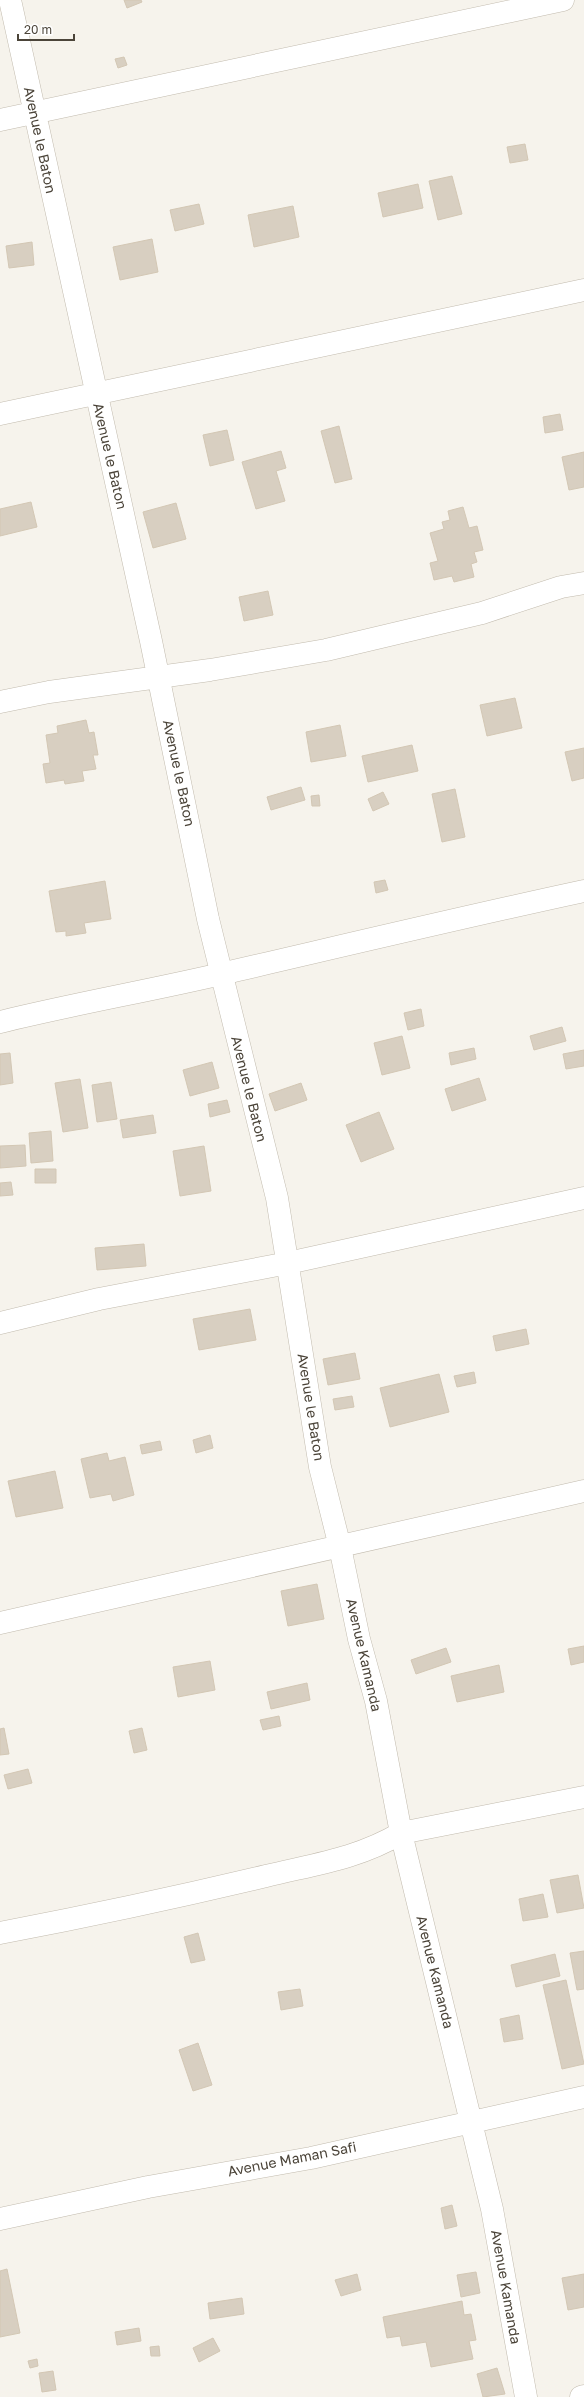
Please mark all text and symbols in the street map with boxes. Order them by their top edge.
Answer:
scale bar [18,16,74,42]
text: 20 m [24,22,52,37]
street label: Avenue le Baton [21,85,60,195]
street label: Avenue le Baton [90,401,131,511]
street label: Avenue le Baton [160,718,199,828]
street label: Avenue le Baton [228,1034,271,1144]
street label: Avenue le Baton [295,1352,328,1462]
street label: Avenue Kamanda [343,1597,386,1713]
street label: Avenue Kamanda [413,1914,458,2030]
street label: Avenue Maman Safi [226,2138,358,2179]
street label: Avenue Kamanda [488,2228,525,2345]

